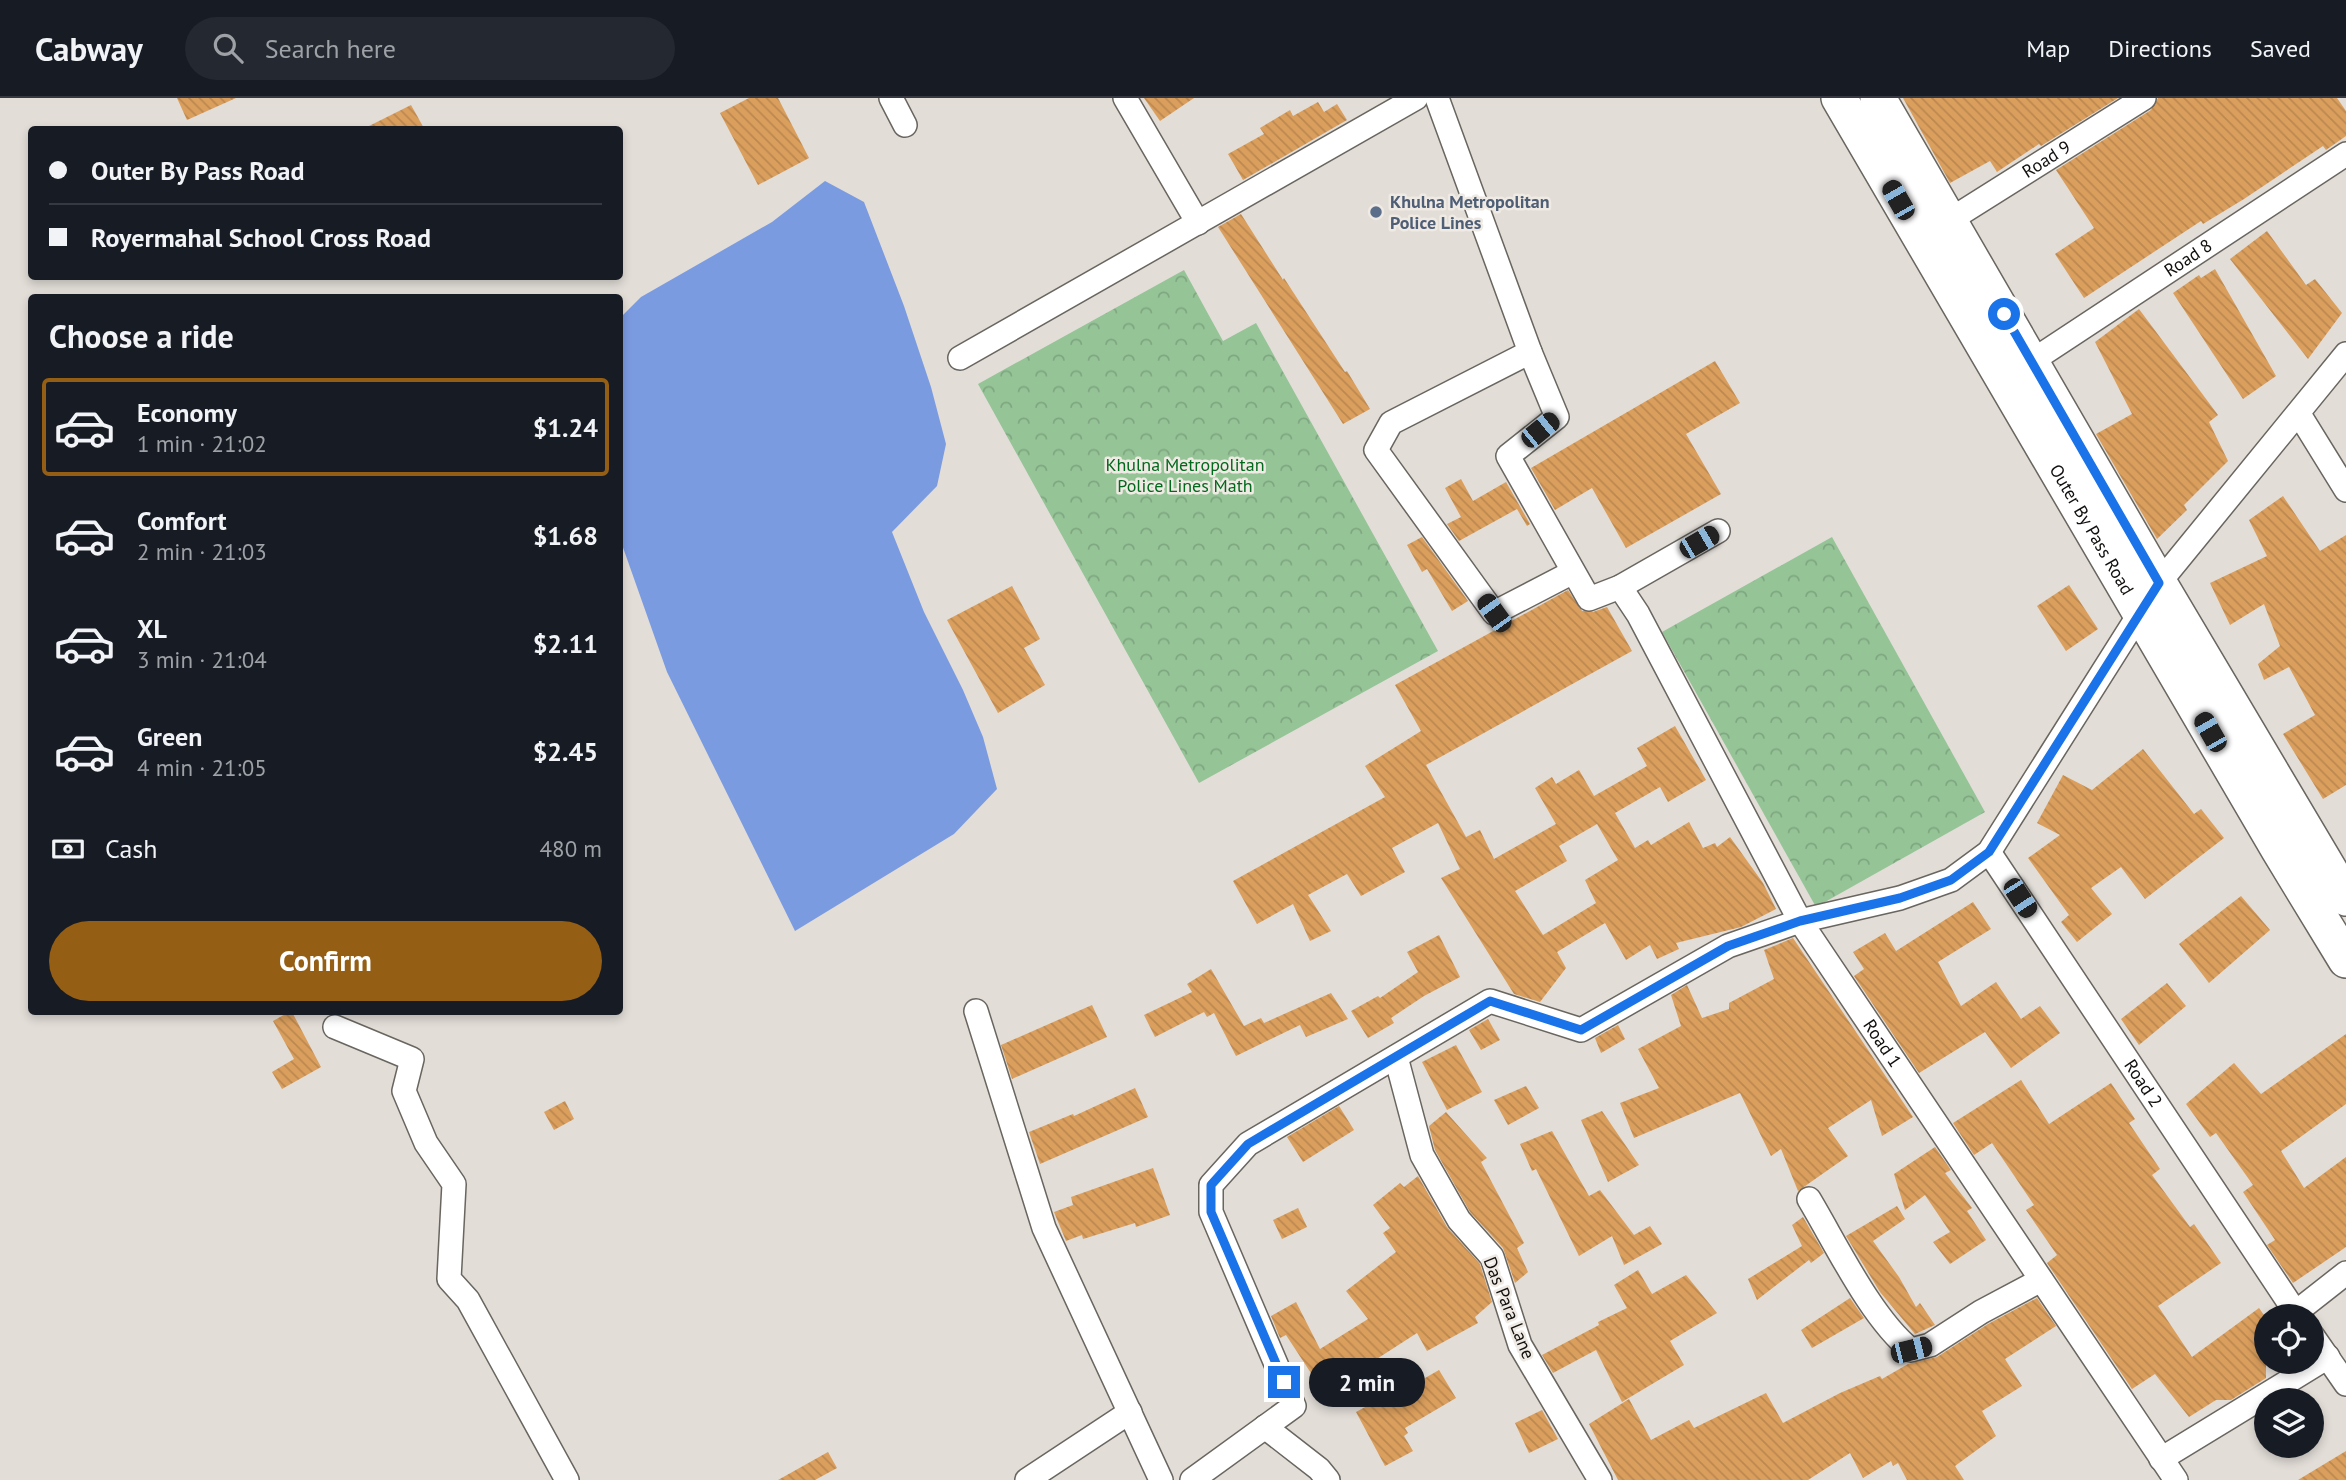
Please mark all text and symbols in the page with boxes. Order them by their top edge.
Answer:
search box [185,17,675,80]
text: Cabway [35,27,143,70]
icon: search [209,29,247,67]
text: Search here [265,32,396,65]
text: Map [2026,33,2070,64]
text: Directions [2108,33,2212,64]
text: Saved [2250,33,2311,64]
street label: Road 9 [2018,135,2075,183]
text: Outer By Pass Road [91,154,305,187]
car [1879,177,1918,223]
place label: Khulna Metropolitan Police Lines [1390,190,1550,234]
marker: Khulna Metropolitan Police Lines [1368,204,1384,220]
text: Royermahal School Cross Road [91,221,431,254]
street label: Road 8 [2159,234,2216,282]
route start [1988,298,2020,330]
text: Choose a ride [49,315,234,357]
icon: car [53,396,116,459]
text: Economy [137,396,237,429]
car [1518,409,1563,451]
text: $1.24 [533,411,598,444]
text: 1 min · 21:02 [137,429,267,458]
park label: Khulna Metropolitan Police Lines Math [1106,453,1264,497]
street label: Outer By Pass Road [2045,460,2139,599]
icon: car [53,504,116,567]
text: Comfort [137,504,227,537]
text: $1.68 [533,519,598,552]
car [1676,522,1723,562]
text: 2 min · 21:03 [137,537,267,566]
car [1474,590,1515,636]
icon: car [53,612,116,675]
text: XL [137,612,167,645]
text: $2.11 [533,627,598,660]
text: 3 min · 21:04 [137,645,267,674]
car [2191,709,2230,755]
icon: car [53,720,116,783]
text: Green [137,720,202,753]
text: $2.45 [533,735,598,768]
text: 4 min · 21:05 [137,753,267,782]
icon: cash [49,830,87,868]
text: Cash [105,832,157,865]
text: 480 m [540,834,602,863]
car [2000,875,2041,921]
button: Confirm [49,921,602,1001]
street label: Road 1 [1858,1015,1907,1071]
street label: Road 2 [2119,1055,2168,1111]
street label: Das Para Lane [1479,1253,1540,1362]
map controls [2254,1304,2324,1458]
button: locate [2254,1304,2324,1374]
car [1889,1335,1934,1365]
callout: 2 min [1308,1358,1424,1406]
route end [1268,1366,1300,1398]
text: 2 min [1339,1368,1395,1397]
button: layers [2254,1388,2324,1458]

